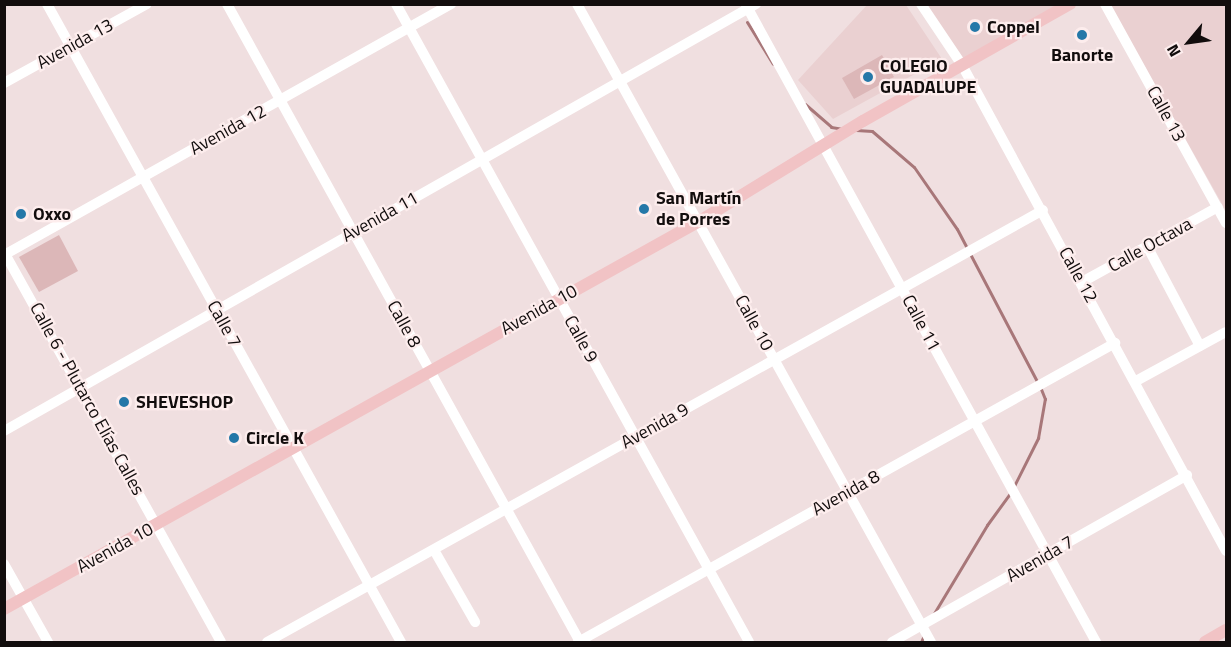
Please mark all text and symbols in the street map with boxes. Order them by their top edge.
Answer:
north arrow [1159,12,1219,72]
street label: Avenida 13 [33,14,117,74]
place label: Coppel [987,16,1040,38]
marker: Coppel [968,20,982,34]
marker: Banorte [1075,28,1089,42]
text: N [1160,40,1186,61]
place label: Banorte [1051,44,1113,66]
place label: COLEGIO GUADALUPE [880,56,976,98]
marker: COLEGIO GUADALUPE [861,70,875,84]
street label: Calle 13 [1142,82,1190,146]
street label: Avenida 12 [186,100,270,160]
street label: Avenida 11 [338,187,422,247]
place label: San Martín de Porres [656,188,741,230]
marker: San Martín de Porres [637,202,651,216]
place label: Oxxo [33,203,71,225]
marker: Oxxo [14,207,28,221]
street label: Calle Octava [1104,213,1196,277]
street label: Calle 12 [1054,243,1102,307]
street label: Avenida 10 [497,280,581,340]
street label: Calle 10 [730,291,778,355]
street label: Calle 11 [897,291,945,355]
street label: Calle 7 [202,297,246,351]
street label: Calle 8 [382,297,426,351]
street label: Calle 6 - Plutarco Elías Calles [25,299,149,499]
street label: Calle 9 [559,312,603,366]
place label: SHEVESHOP [136,391,233,413]
marker: SHEVESHOP [117,395,131,409]
street label: Avenida 9 [617,399,693,453]
place label: Circle K [246,427,304,449]
marker: Circle K [227,431,241,445]
street label: Avenida 8 [808,466,884,520]
street label: Avenida 10 [73,518,157,578]
street label: Avenida 7 [1002,531,1078,587]

